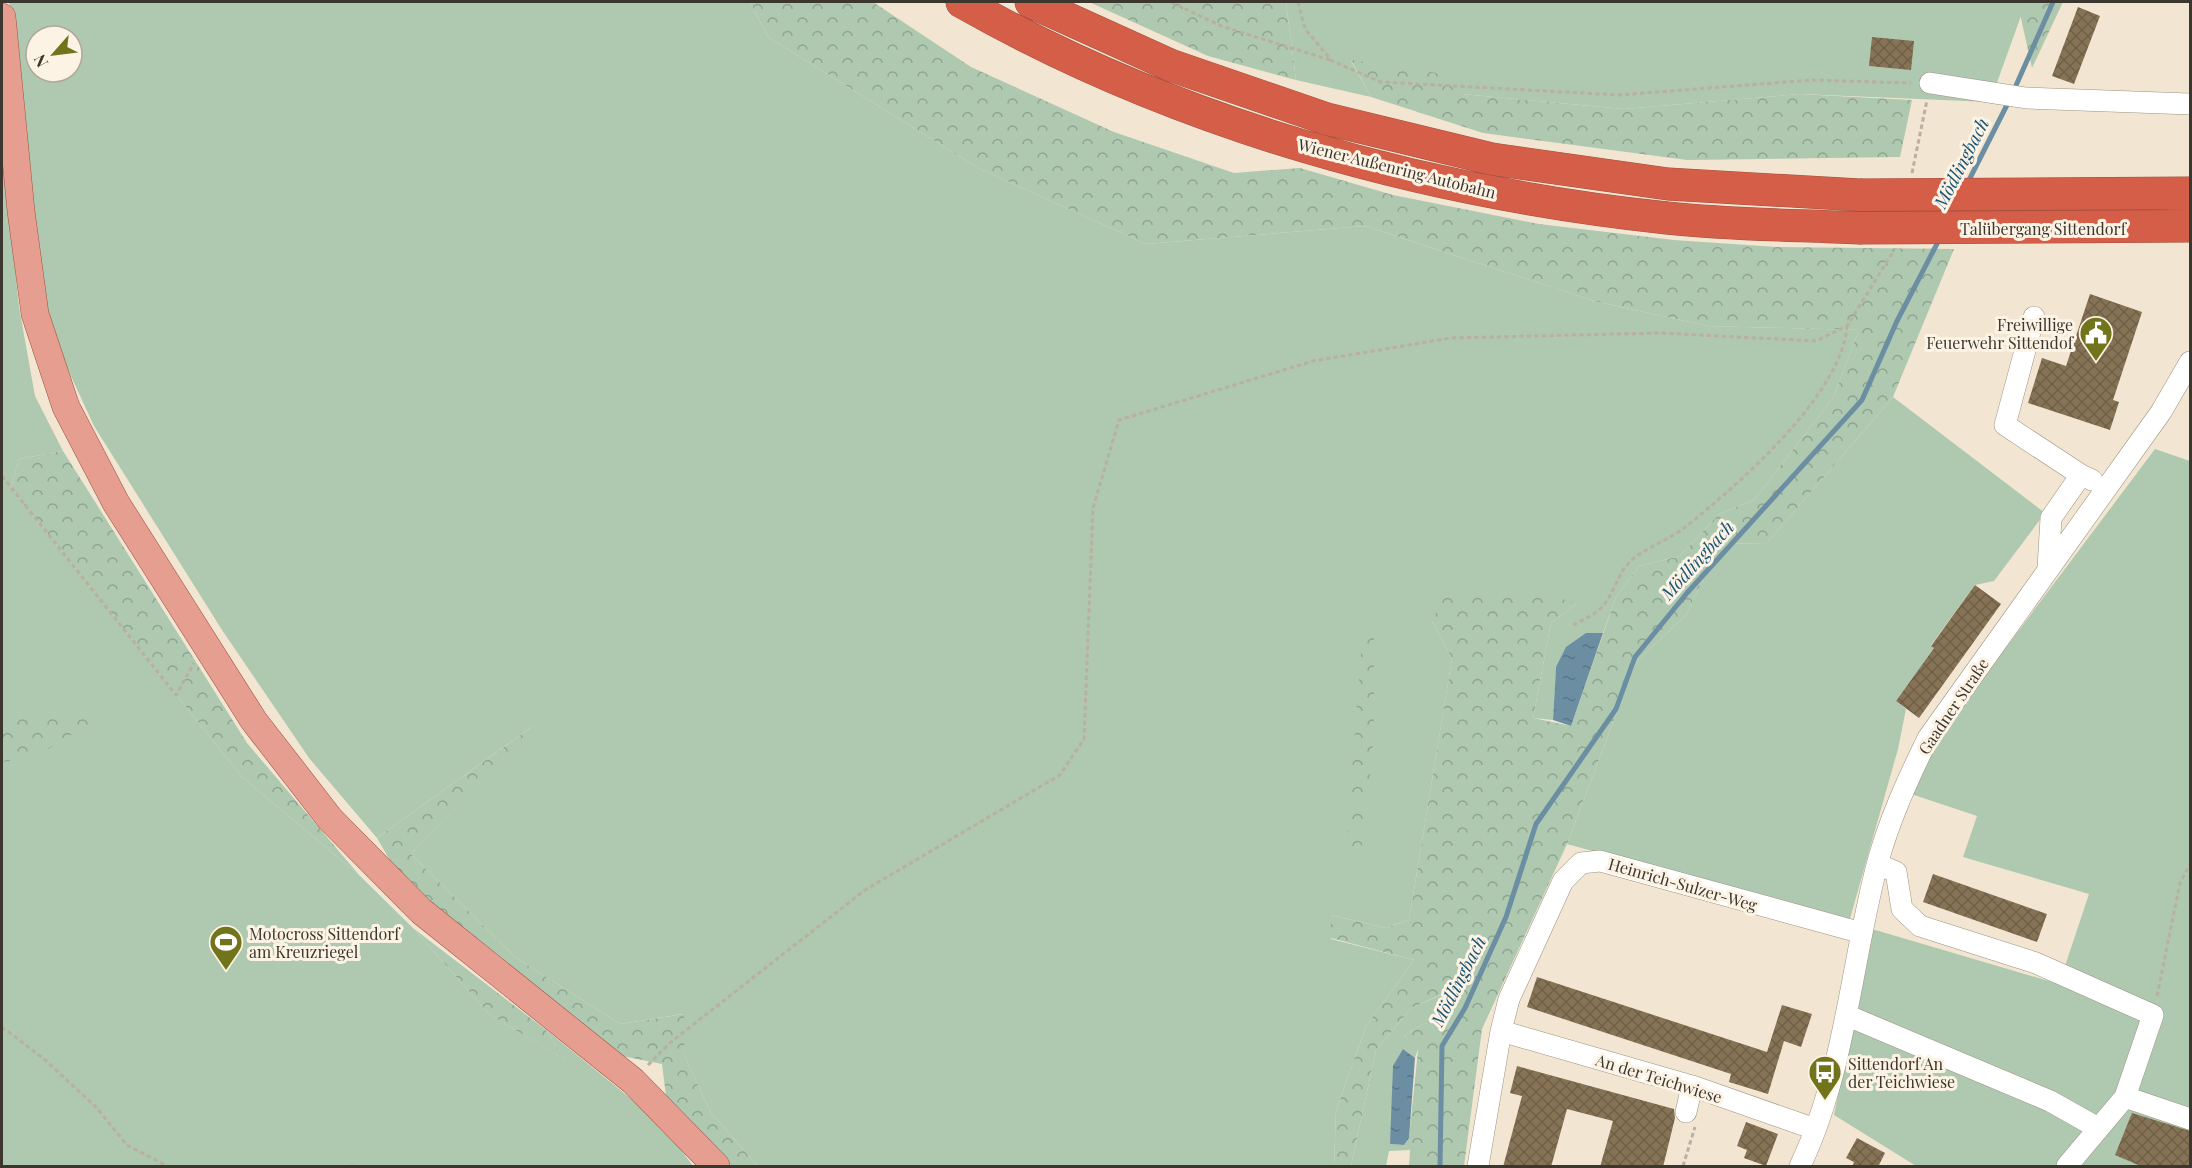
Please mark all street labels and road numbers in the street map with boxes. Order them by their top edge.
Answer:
street label: Wiener Außenring Autobahn [1295,133,1498,203]
street label: Talübergang Sittendorf [1960,218,2128,239]
street label: Gaadner Straße [1913,654,1993,758]
street label: Heinrich-Sulzer-Weg [1606,853,1760,915]
street label: An der Teichwiese [1592,1049,1725,1107]

